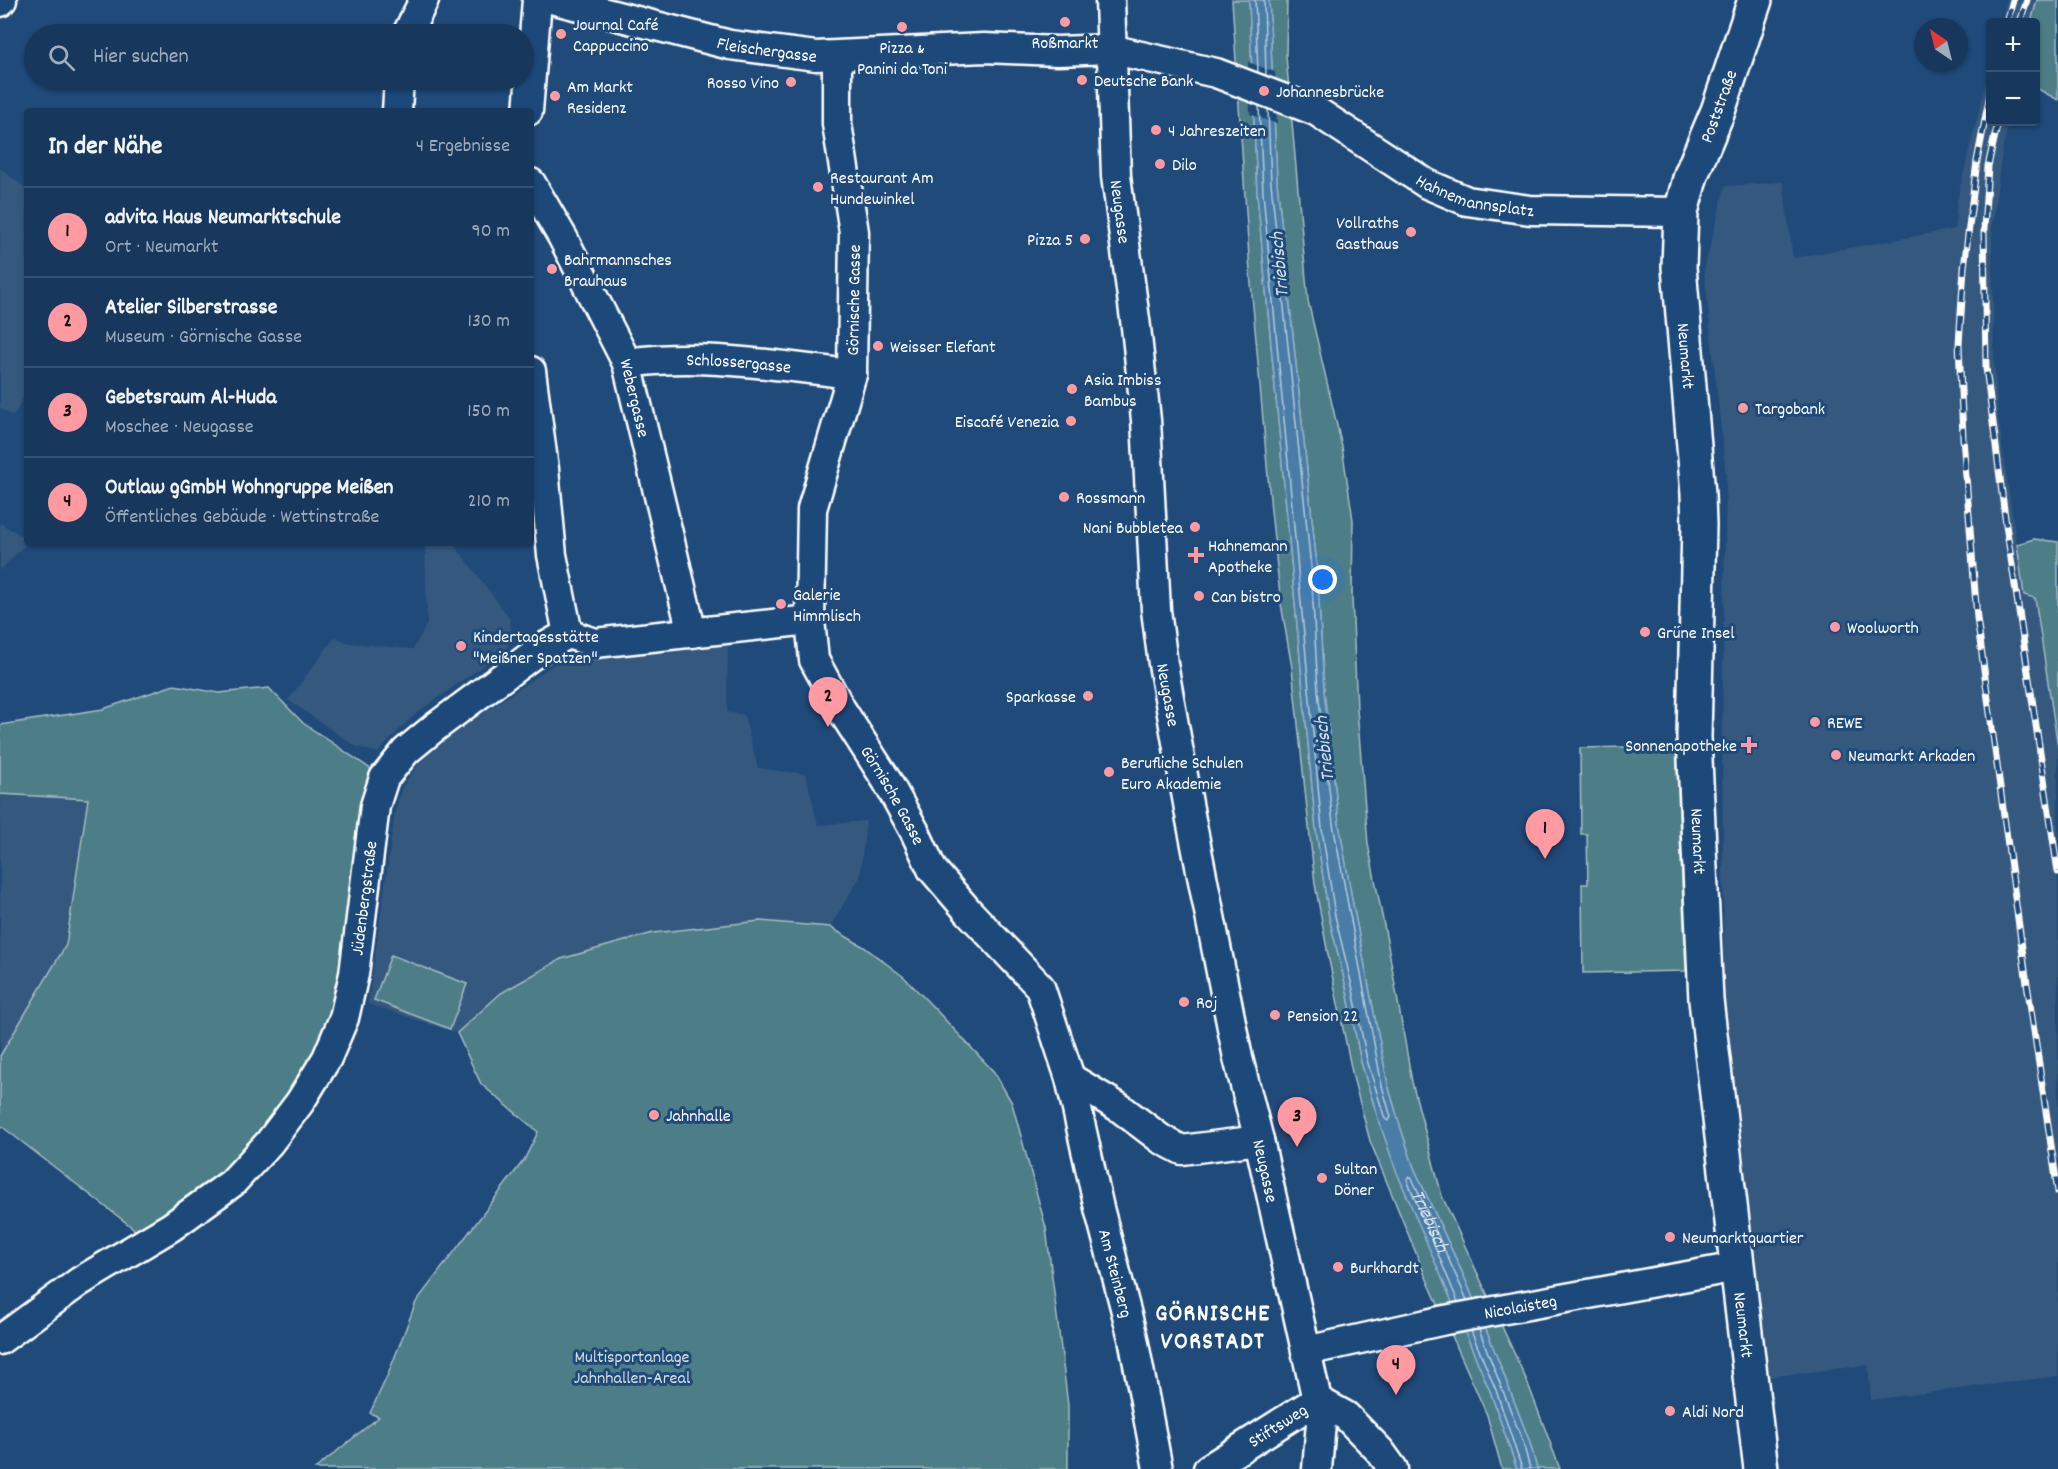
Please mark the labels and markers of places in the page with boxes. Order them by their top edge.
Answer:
place label: Journal Café Cappuccino [573,14,659,60]
marker: Roßmarkt [1058,15,1072,29]
marker: Pizza & Panini da Toni [895,20,909,34]
marker: Journal Café Cappuccino [554,27,568,41]
place label: Roßmarkt [1032,32,1099,57]
place label: Pizza & Panini da Toni [857,37,947,83]
place label: Deutsche Bank [1094,70,1193,95]
place label: Rosso Vino [707,72,779,97]
marker: Deutsche Bank [1075,73,1089,87]
marker: Rosso Vino [784,75,798,89]
place label: Am Markt Residenz [567,76,633,122]
place label: Johannesbrücke [1276,81,1384,106]
marker: Johannesbrücke [1257,84,1271,98]
marker: Am Markt Residenz [548,89,562,103]
place label: 4 Jahreszeiten [1168,120,1266,145]
marker: 4 Jahreszeiten [1149,123,1163,137]
place label: Dilo [1172,154,1197,179]
marker: Dilo [1153,157,1167,171]
place label: Restaurant Am Hundewinkel [830,167,934,213]
marker: Restaurant Am Hundewinkel [811,180,825,194]
place label: Vollraths Gasthaus [1335,212,1399,258]
marker: Vollraths Gasthaus [1404,225,1418,239]
place label: Pizza 5 [1027,229,1073,254]
marker: Pizza 5 [1078,232,1092,246]
place label: Bahrmannsches Brauhaus [564,249,672,295]
marker: Bahrmannsches Brauhaus [545,262,559,276]
place label: Weisser Elefant [890,336,996,361]
marker: Weisser Elefant [871,339,885,353]
place label: Asia Imbiss Bambus [1084,369,1161,415]
marker: Asia Imbiss Bambus [1065,382,1079,396]
place label: Targobank [1755,398,1825,423]
marker: Targobank [1736,401,1750,415]
place label: Eiscafé Venezia [955,411,1060,436]
marker: Eiscafé Venezia [1064,414,1078,428]
place label: Rossmann [1076,487,1145,512]
marker: Rossmann [1057,490,1071,504]
place label: Nani Bubbletea [1083,517,1184,542]
marker: Nani Bubbletea [1188,520,1202,534]
place label: Hahnemann Apotheke [1208,535,1288,581]
marker: Hahnemann Apotheke [1189,548,1203,562]
place label: Galerie Himmlisch [793,584,861,630]
place label: Can bistro [1211,586,1281,611]
marker: Can bistro [1192,589,1206,603]
marker: Galerie Himmlisch [774,597,788,611]
place label: Woolworth [1847,617,1919,642]
marker: Woolworth [1828,620,1842,634]
place label: Grüne Insel [1657,622,1735,647]
marker: Grüne Insel [1638,625,1652,639]
place label: Kindertagesstätte "Meißner Spatzen" [473,626,599,672]
marker: Kindertagesstätte "Meißner Spatzen" [454,639,468,653]
pin: 2 [808,678,848,727]
place label: Sparkasse [1006,686,1076,711]
marker: Sparkasse [1081,689,1095,703]
place label: REWE [1827,712,1862,737]
marker: REWE [1808,715,1822,729]
place label: Sonnenapotheke [1625,735,1737,760]
marker: Sonnenapotheke [1742,738,1756,752]
place label: Neumarkt Arkaden [1848,745,1975,770]
marker: Neumarkt Arkaden [1829,748,1843,762]
place label: Berufliche Schulen Euro Akademie [1121,752,1243,798]
marker: Berufliche Schulen Euro Akademie [1102,765,1116,779]
pin: 1 [1526,810,1564,859]
place label: Roj [1196,992,1218,1017]
marker: Roj [1177,995,1191,1009]
place label: Pension 22 [1287,1005,1358,1030]
marker: Pension 22 [1268,1008,1282,1022]
pin: 3 [1278,1098,1316,1147]
place label: Jahnhalle [666,1105,731,1130]
marker: Jahnhalle [647,1108,661,1122]
place label: Sultan Döner [1334,1158,1377,1204]
marker: Sultan Döner [1315,1171,1329,1185]
place label: Neumarktquartier [1682,1227,1804,1252]
marker: Neumarktquartier [1663,1230,1677,1244]
place label: Burkhardt [1350,1257,1419,1282]
marker: Burkhardt [1331,1260,1345,1274]
pin: 4 [1376,1346,1416,1395]
place label: Aldi Nord [1682,1401,1744,1426]
marker: Aldi Nord [1663,1404,1677,1418]

